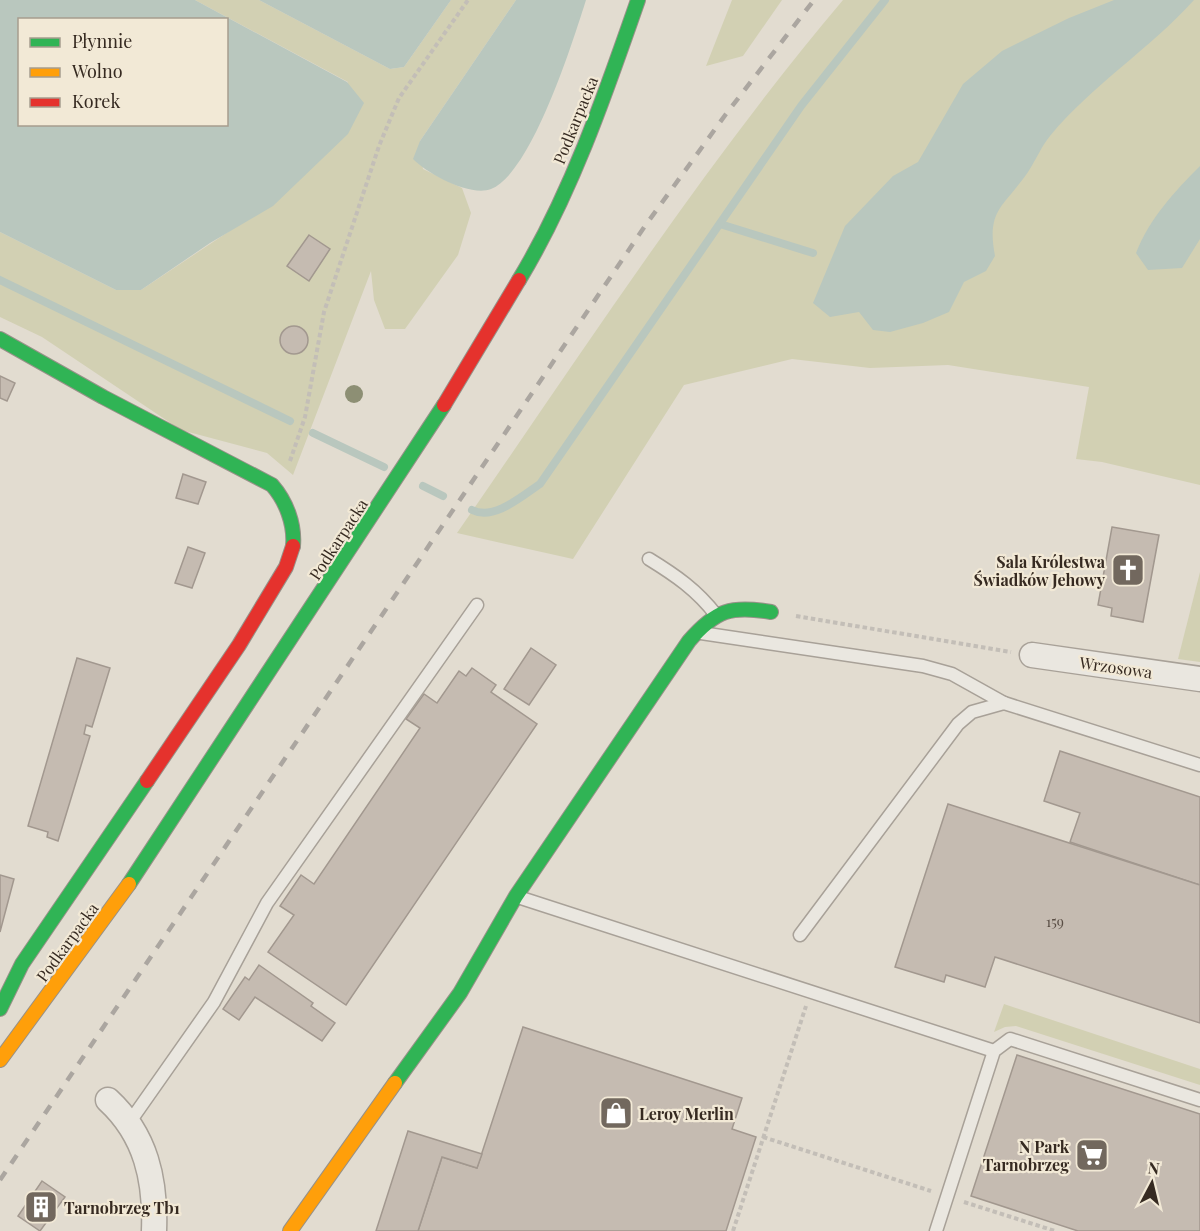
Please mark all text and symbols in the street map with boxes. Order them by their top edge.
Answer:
legend [18,18,228,126]
text: Płynnie [72,29,132,53]
text: Wolno [71,59,123,83]
street label: Podkarpacka [548,73,602,167]
text: Korek [72,89,120,113]
street label: Podkarpacka [304,494,372,584]
place label: Sala Królestwa Świadków Jehowy [974,551,1106,590]
church icon: Sala Królestwa Świadków Jehowy [1110,552,1146,588]
street label: Wrzosowa [1077,651,1154,683]
street label: Podkarpacka [31,898,103,986]
house number: 159 [1046,912,1064,931]
shop icon: Leroy Merlin [598,1095,634,1131]
place label: Leroy Merlin [639,1103,734,1124]
place label: N Park Tarnobrzeg [983,1136,1070,1175]
supermarket icon: N Park Tarnobrzeg [1074,1137,1110,1173]
north arrow [1122,1153,1182,1213]
text: N [1147,1156,1161,1179]
building icon: Tarnobrzeg Tb1 [23,1189,59,1225]
place label: Tarnobrzeg Tb1 [64,1197,180,1218]

